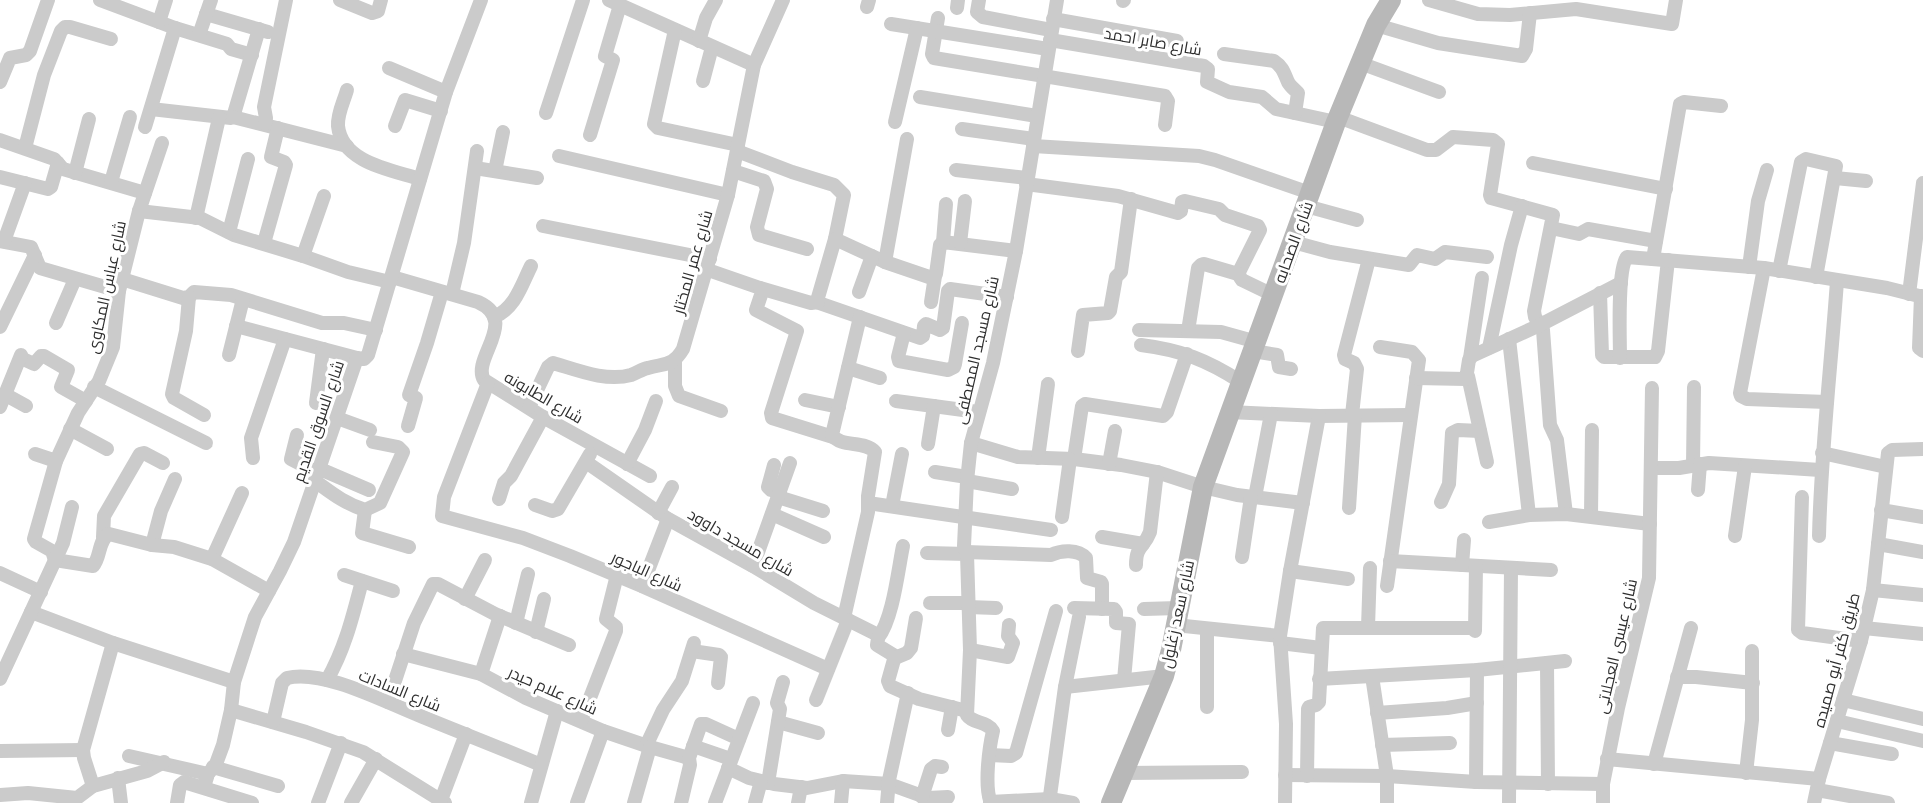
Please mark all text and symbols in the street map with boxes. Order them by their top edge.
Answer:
street label: شارع صابر احمد [1102,24,1203,61]
street label: شارع الصحابه [1270,199,1319,286]
street label: شارع عمر المختار [668,208,718,318]
street label: شارع عباس المكاوى [83,219,132,356]
street label: شارع مسجد المصطفى [950,274,1005,426]
street label: شارع السوق القديم [289,358,350,485]
street label: شارع الطابونه [500,367,586,429]
street label: شارع مسجد داوود [684,504,797,582]
street label: شارع الباجور [607,547,685,597]
street label: شارع سعد زغلول [1157,558,1200,670]
street label: شارع عيسى العجلاتى [1592,577,1643,716]
street label: طريق كفر أبو صميده [1809,591,1865,730]
street label: شارع علام حيدر [503,662,601,720]
street label: شارع السادات [355,665,444,717]

